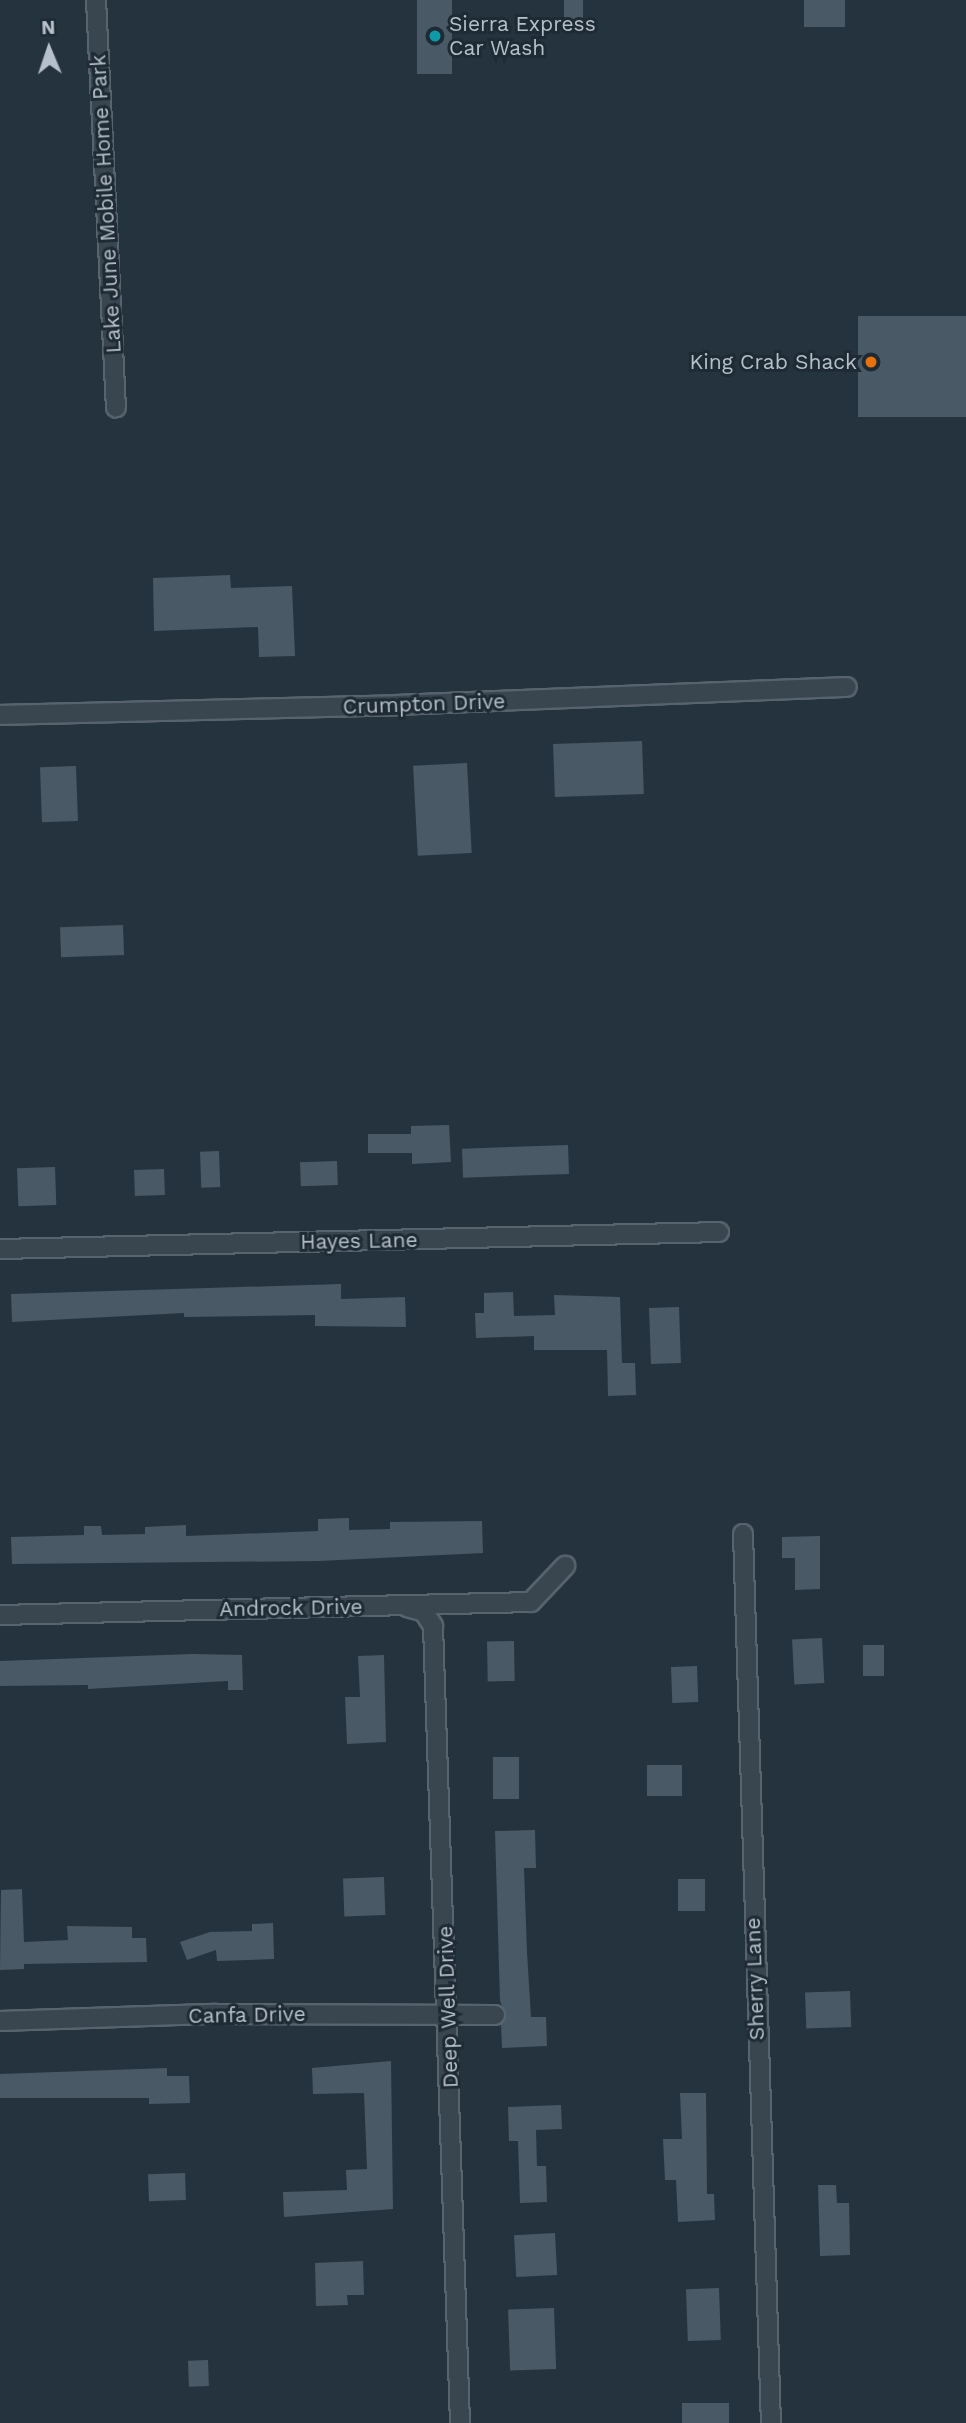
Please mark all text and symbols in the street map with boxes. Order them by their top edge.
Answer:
place label: Sierra Express Car Wash [449,11,596,61]
north arrow [14,14,84,84]
text: N [41,16,56,39]
marker: Sierra Express Car Wash [427,28,443,44]
street label: Lake June Mobile Home Park [86,54,126,354]
place label: King Crab Shack [689,349,857,375]
marker: King Crab Shack [863,354,879,370]
street label: Crumpton Drive [342,689,506,719]
street label: Hayes Lane [300,1227,418,1255]
street label: Androck Drive [219,1594,363,1622]
street label: Sherry Lane [740,1917,770,2041]
street label: Deep Well Drive [433,1925,463,2089]
street label: Canfa Drive [188,2001,306,2029]

